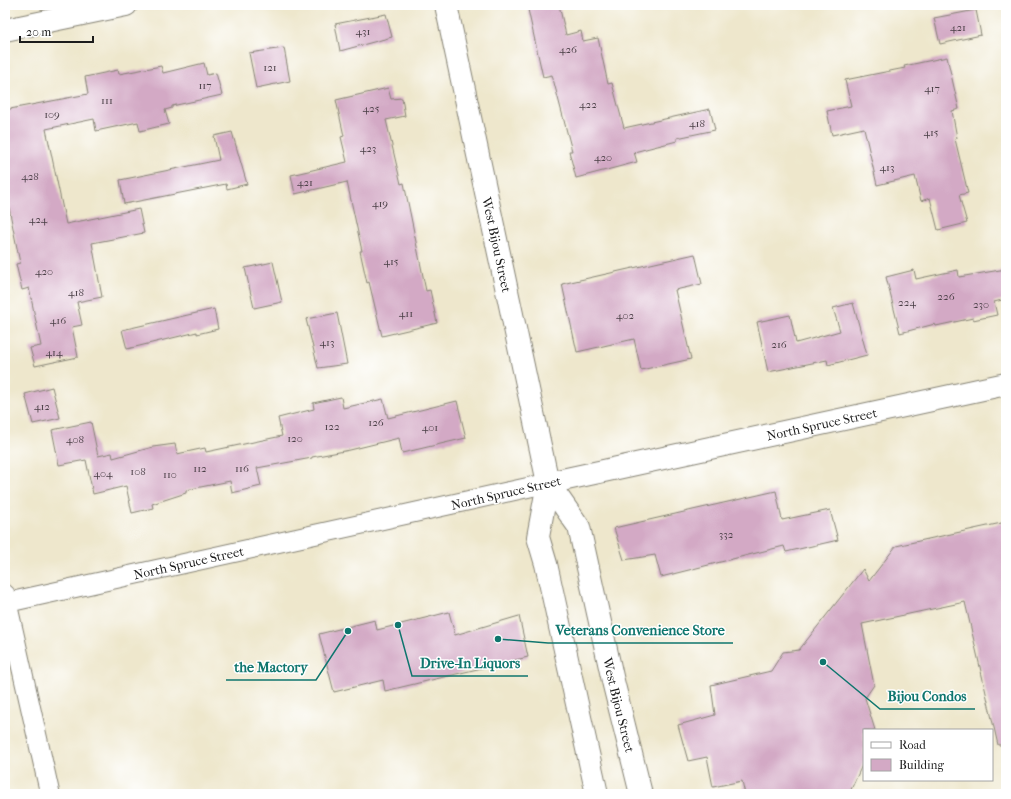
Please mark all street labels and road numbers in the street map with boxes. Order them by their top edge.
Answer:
street label: West Bijou Street [479,195,515,294]
street label: North Spruce Street [765,405,879,443]
street label: North Spruce Street [450,473,563,513]
street label: North Spruce Street [132,543,245,582]
street label: West Bijou Street [600,655,638,754]

